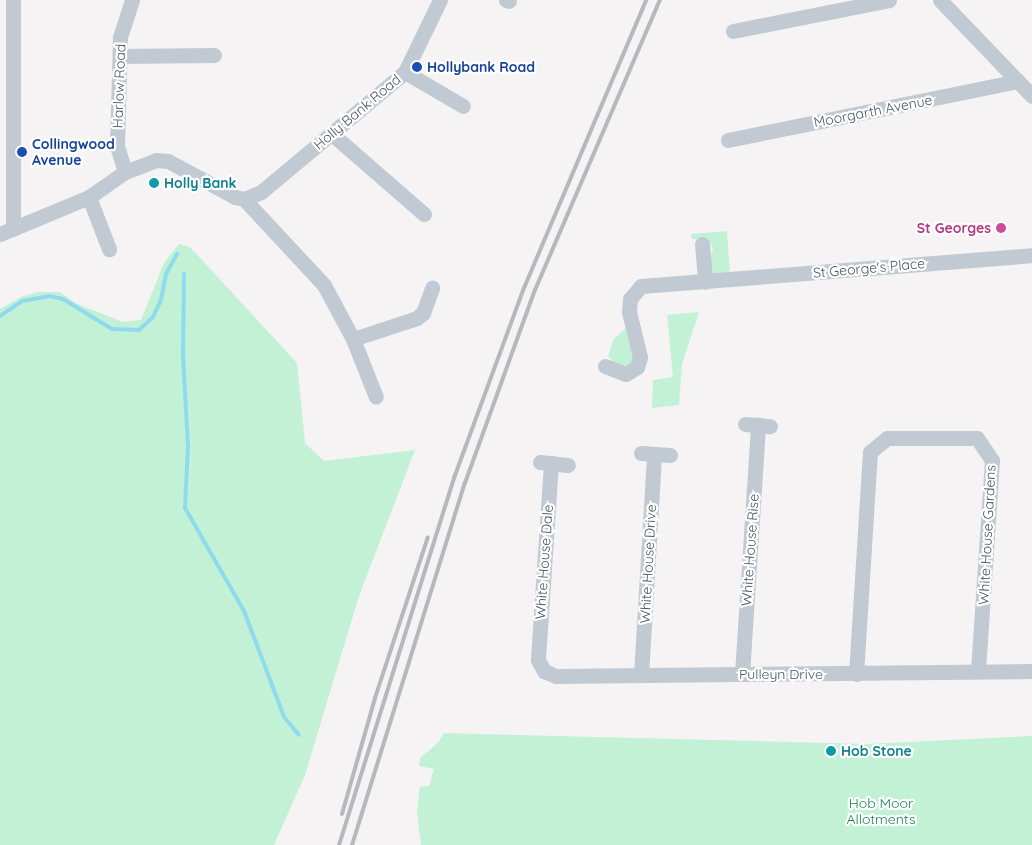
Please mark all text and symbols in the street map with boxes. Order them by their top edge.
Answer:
street label: Harlow Road [109,43,129,129]
place label: Hollybank Road [427,59,535,75]
marker: Hollybank Road [411,61,423,73]
street label: Holly Bank Road [310,71,404,153]
street label: Moorgarth Avenue [812,91,934,131]
place label: Collingwood Avenue [32,136,115,168]
marker: Collingwood Avenue [16,146,28,158]
place label: Holly Bank [164,175,237,191]
marker: Holly Bank [148,177,160,189]
place label: St Georges [917,220,991,236]
marker: St Georges [995,222,1007,234]
street label: St George's Place [812,255,926,281]
street label: White House Gardens [975,465,999,605]
street label: White House Rise [738,493,762,607]
street label: White House Dale [532,504,556,620]
street label: White House Drive [636,504,660,624]
street label: Pulleyn Drive [739,666,823,682]
place label: Hob Stone [841,743,912,759]
marker: Hob Stone [825,745,837,757]
park label: Hob Moor Allotments [847,795,915,828]

